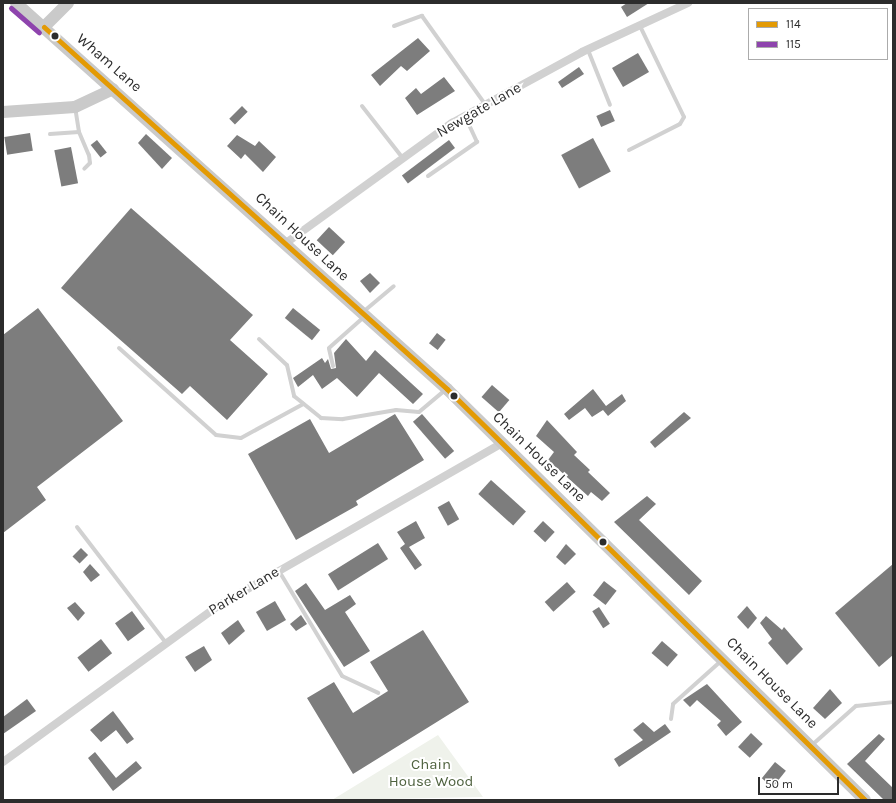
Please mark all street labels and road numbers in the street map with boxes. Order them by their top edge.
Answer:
street label: Wham Lane [73,30,145,96]
street label: Newgate Lane [434,79,524,141]
street label: Chain House Lane [251,189,353,285]
street label: Chain House Lane [489,408,589,506]
street label: Parker Lane [205,563,283,619]
street label: Chain House Lane [722,633,822,733]

